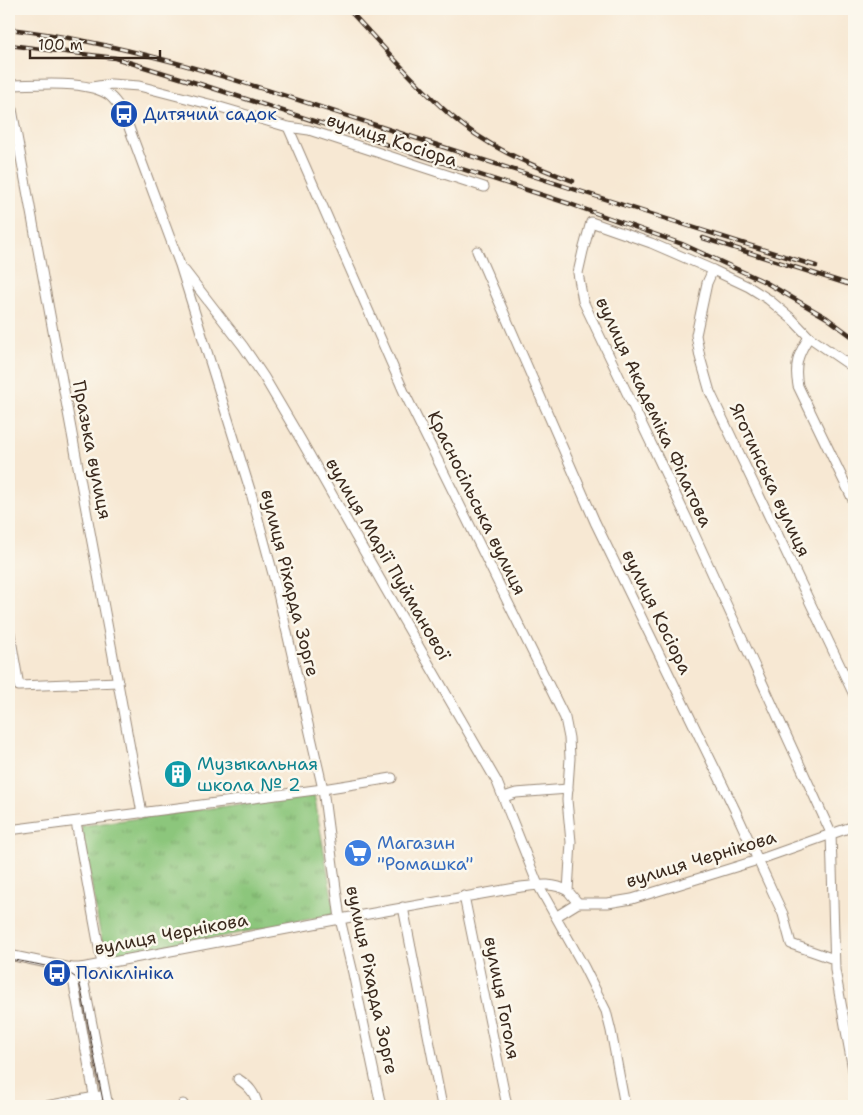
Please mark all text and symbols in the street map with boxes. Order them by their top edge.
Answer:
scale bar [30,28,160,60]
text: 100 m [38,35,83,55]
bus stop icon: Дитячий садок [109,99,139,129]
place label: Дитячий садок [143,102,277,126]
street label: вулиця Косіора [324,108,460,172]
street label: вулиця Академіка Філатова [590,293,718,531]
street label: Празька вулиця [67,379,117,521]
street label: Яготинська вулиця [724,399,816,561]
street label: Красносільська вулиця [422,407,532,599]
street label: вулиця Марії Пуйманової [320,453,456,665]
street label: вулиця Ріхарда Зорге [255,487,325,679]
street label: вулиця Косіора [616,546,698,678]
place label: Музыкальная школа № 2 [197,752,318,797]
building icon: Музыкальная школа № 2 [163,759,193,789]
street label: вулиця Чернікова [623,825,779,893]
place label: Магазин "Ромашка" [377,831,474,876]
supermarket icon: Магазин "Ромашка" [343,838,373,868]
street label: вулиця Ріхарда Зорге [340,884,404,1076]
street label: вулиця Чернікова [92,907,250,961]
street label: вулиця Гоголя [478,935,526,1061]
bus stop icon: Поліклініка [42,958,72,988]
place label: Поліклініка [76,961,174,985]

